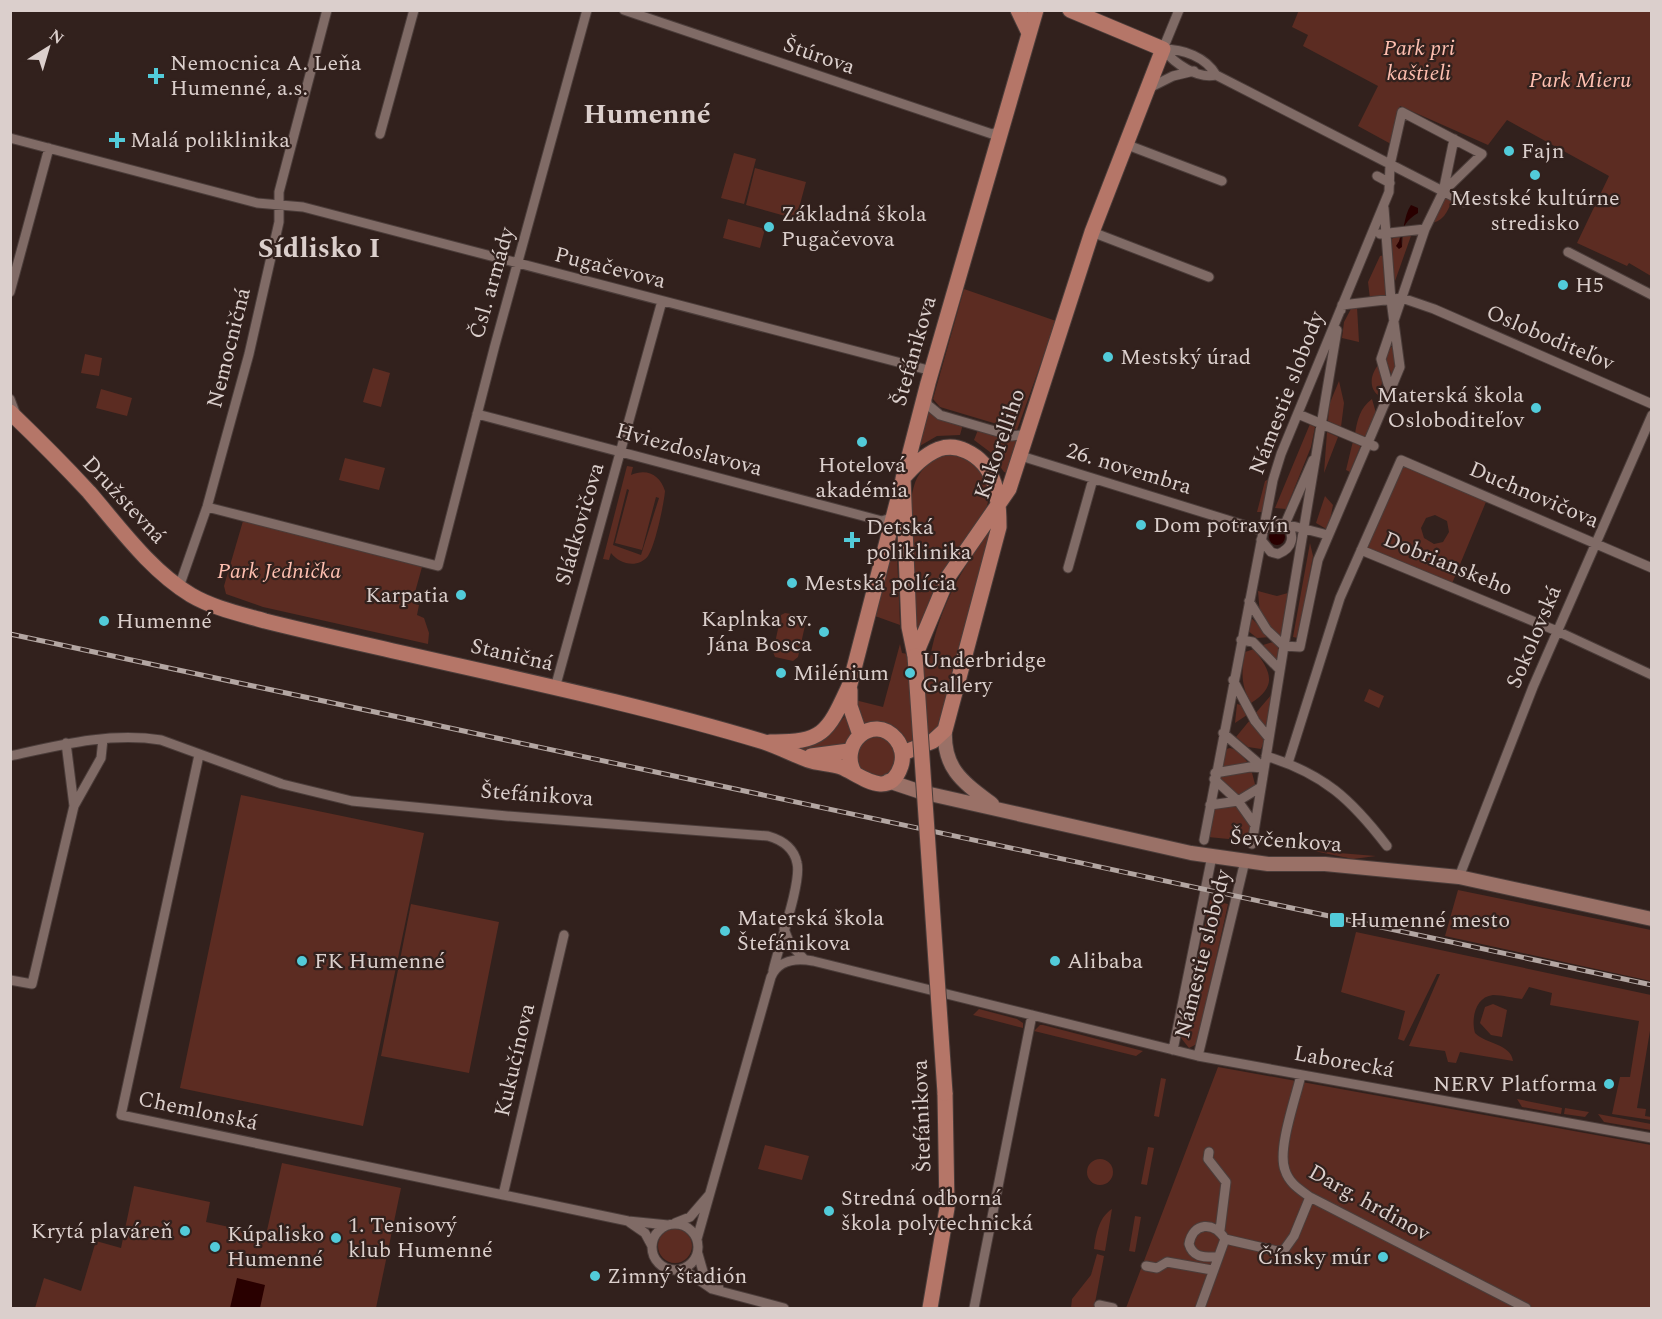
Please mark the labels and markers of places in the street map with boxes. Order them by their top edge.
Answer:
place label: Nemocnica A. Leňa Humenné, a.s. [170,47,362,105]
marker: Nemocnica A. Leňa Humenné, a.s. [147,67,165,85]
place label: Malá poliklinika [130,124,290,157]
marker: Malá poliklinika [108,131,126,149]
place label: Fajn [1521,135,1565,168]
marker: Fajn [1502,144,1516,158]
marker: Mestské kultúrne stredisko [1528,168,1542,182]
place label: Mestské kultúrne stredisko [1450,182,1620,240]
place label: Základná škola Pugačevova [781,198,927,256]
marker: Základná škola Pugačevova [762,220,776,234]
place label: H5 [1575,269,1604,302]
marker: H5 [1556,278,1570,292]
place label: Mestský úrad [1120,341,1251,374]
marker: Mestský úrad [1101,350,1115,364]
place label: Materská škola Osloboditeľov [1377,379,1525,437]
marker: Materská škola Osloboditeľov [1529,401,1543,415]
marker: Hotelová akadémia [855,435,869,449]
place label: Hotelová akadémia [816,449,909,507]
place label: Dom potravín [1153,509,1289,542]
place label: Detská poliklinika [866,511,972,569]
marker: Dom potravín [1134,518,1148,532]
marker: Detská poliklinika [843,531,861,549]
place label: Mestská polícia [804,567,957,600]
marker: Mestská polícia [785,576,799,590]
place label: Karpatia [365,579,449,612]
marker: Karpatia [454,588,468,602]
place label: Kaplnka sv. Jána Bosca [701,603,812,661]
place label: Humenné [116,605,212,638]
marker: Humenné [97,614,111,628]
marker: Kaplnka sv. Jána Bosca [817,625,831,639]
place label: Underbridge Gallery [922,644,1047,702]
place label: Milénium [793,657,889,690]
marker: Milénium [774,666,788,680]
marker: Underbridge Gallery [903,666,917,680]
place label: Materská škola Štefánikova [737,902,884,960]
place label: Humenné mesto [1350,904,1510,937]
marker: Humenné mesto [1328,911,1346,929]
marker: Materská škola Štefánikova [718,924,732,938]
place label: FK Humenné [314,945,445,978]
place label: Alibaba [1067,945,1143,978]
marker: FK Humenné [295,954,309,968]
marker: Alibaba [1048,954,1062,968]
place label: NERV Platforma [1433,1068,1597,1101]
marker: NERV Platforma [1602,1077,1616,1091]
place label: Stredná odborná škola polytechnická [841,1182,1033,1240]
marker: Stredná odborná škola polytechnická [822,1204,836,1218]
place label: 1. Tenisový klub Humenné [348,1209,493,1267]
place label: Krytá plaváreň [31,1215,173,1248]
place label: Kúpalisko Humenné [227,1218,324,1276]
marker: Krytá plaváreň [178,1224,192,1238]
marker: 1. Tenisový klub Humenné [329,1231,343,1245]
marker: Kúpalisko Humenné [208,1240,222,1254]
place label: Čínsky múr [1258,1241,1371,1274]
marker: Čínsky múr [1376,1250,1390,1264]
place label: Zimný štadión [607,1260,747,1293]
marker: Zimný štadión [588,1269,602,1283]

